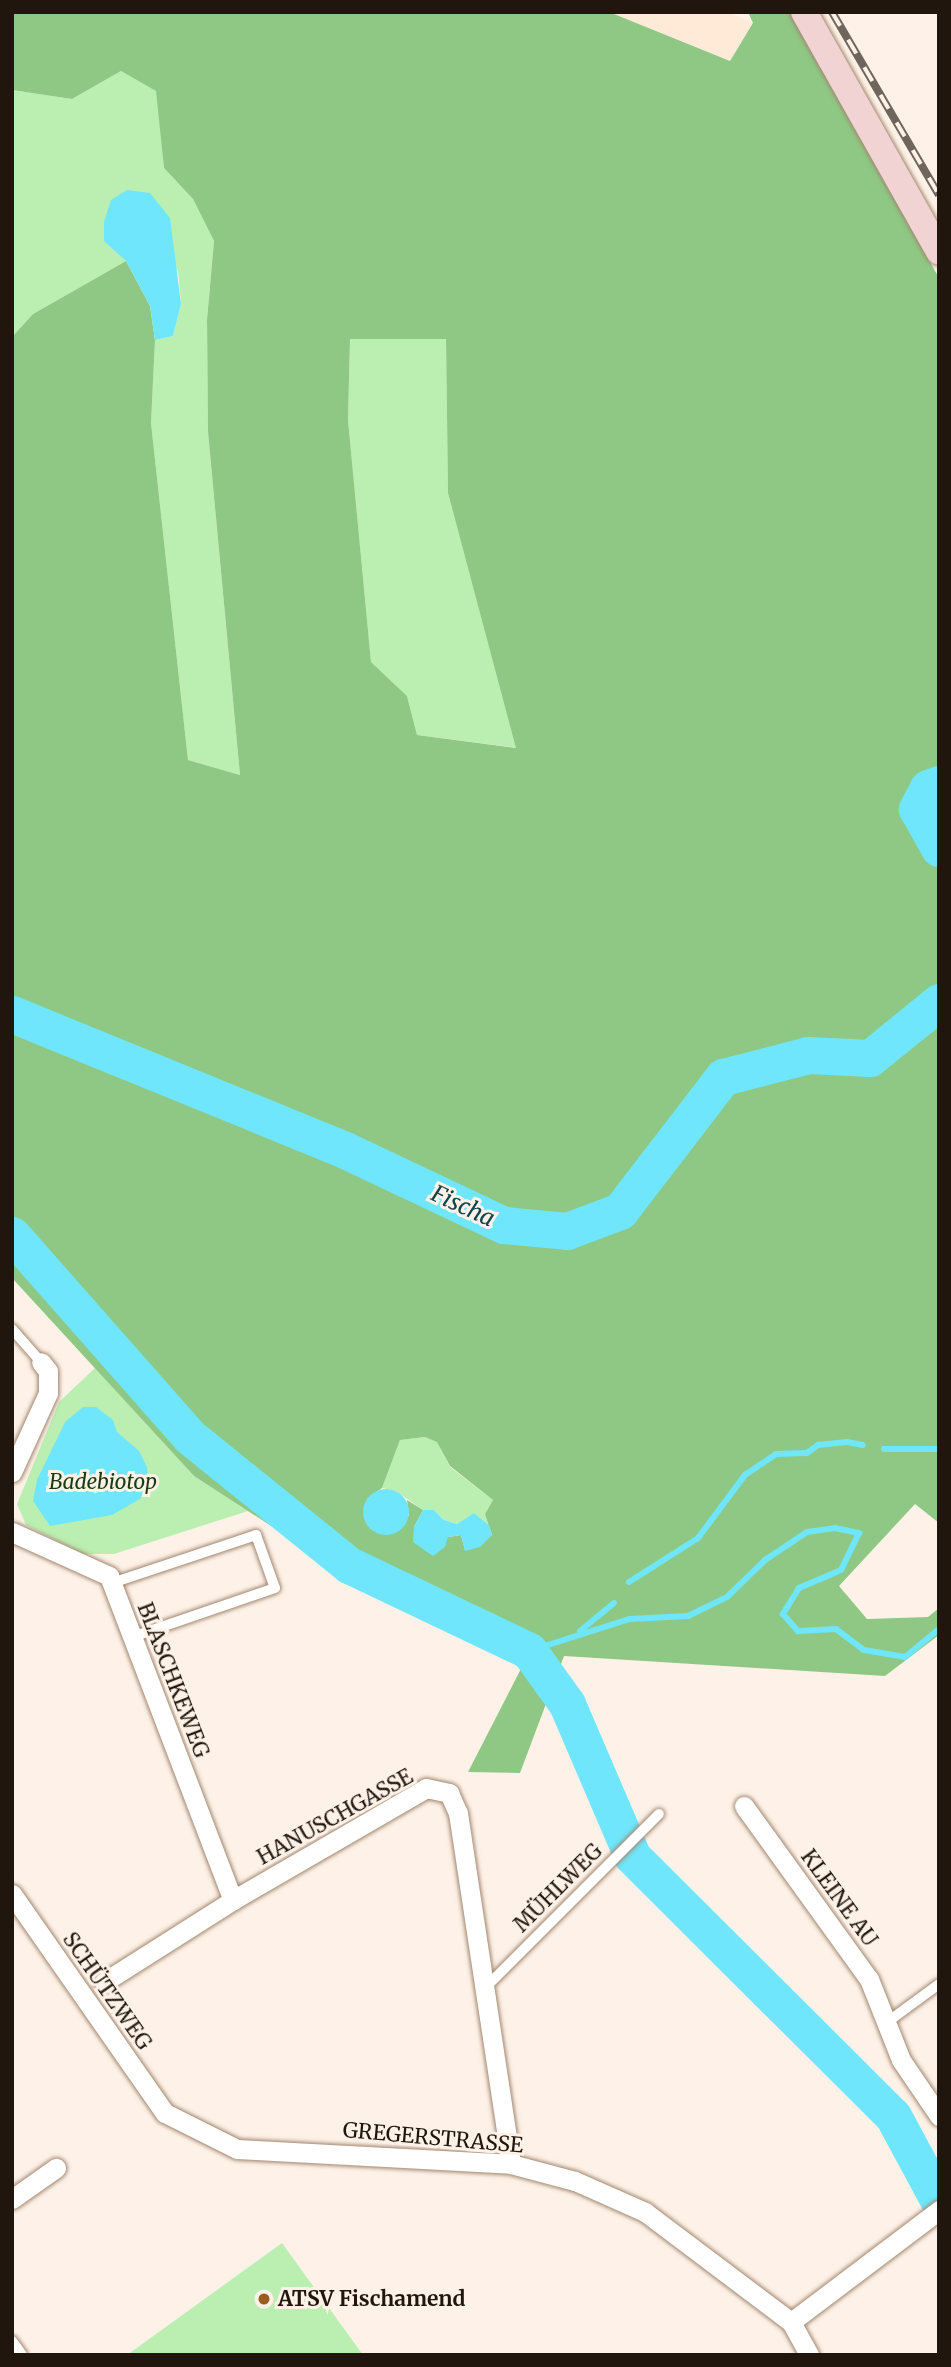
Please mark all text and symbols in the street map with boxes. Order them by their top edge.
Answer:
water label: Fischa [427,1179,499,1233]
park label: Badebiotop [49,1469,157,1495]
street label: BLASCHKEWEG [132,1599,214,1761]
street label: HANUSCHGASSE [253,1764,417,1870]
street label: MÜHLWEG [509,1839,607,1937]
street label: KLEINE AU [795,1845,883,1951]
street label: SCHÜTZWEG [57,1927,157,2055]
street label: GREGERSTRASSE [342,2118,524,2158]
place label: ATSV Fischamend [278,2286,466,2312]
marker: ATSV Fischamend [256,2291,272,2307]

